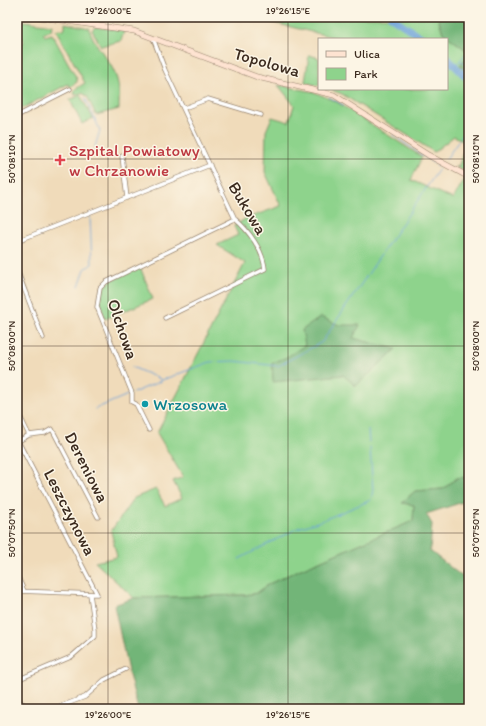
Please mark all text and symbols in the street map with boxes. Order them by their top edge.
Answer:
text: 19°26'00"E [85,4,132,17]
text: 19°26'15"E [266,4,311,17]
legend [318,38,448,90]
street label: Topolowa [232,43,303,81]
text: Ulica [354,47,380,61]
text: Park [354,67,378,81]
text: 50°08'10"N [5,134,18,184]
text: 50°08'10"N [469,134,482,184]
place label: Szpital Powiatowy w Chrzanowie [69,140,200,180]
marker: Szpital Powiatowy w Chrzanowie [54,154,66,166]
street label: Bukowa [224,178,272,238]
street label: Olchowa [103,296,143,362]
text: 50°08'00"N [5,320,18,371]
text: 50°08'00"N [469,320,482,371]
place label: Wrzosowa [153,394,228,414]
marker: Wrzosowa [140,399,150,409]
street label: Dereniowa [61,429,113,505]
street label: Leszczynowa [40,466,100,558]
text: 50°07'50"N [5,508,18,558]
text: 50°07'50"N [469,508,482,558]
text: 19°26'00"E [85,708,132,721]
text: 19°26'15"E [266,708,311,721]

